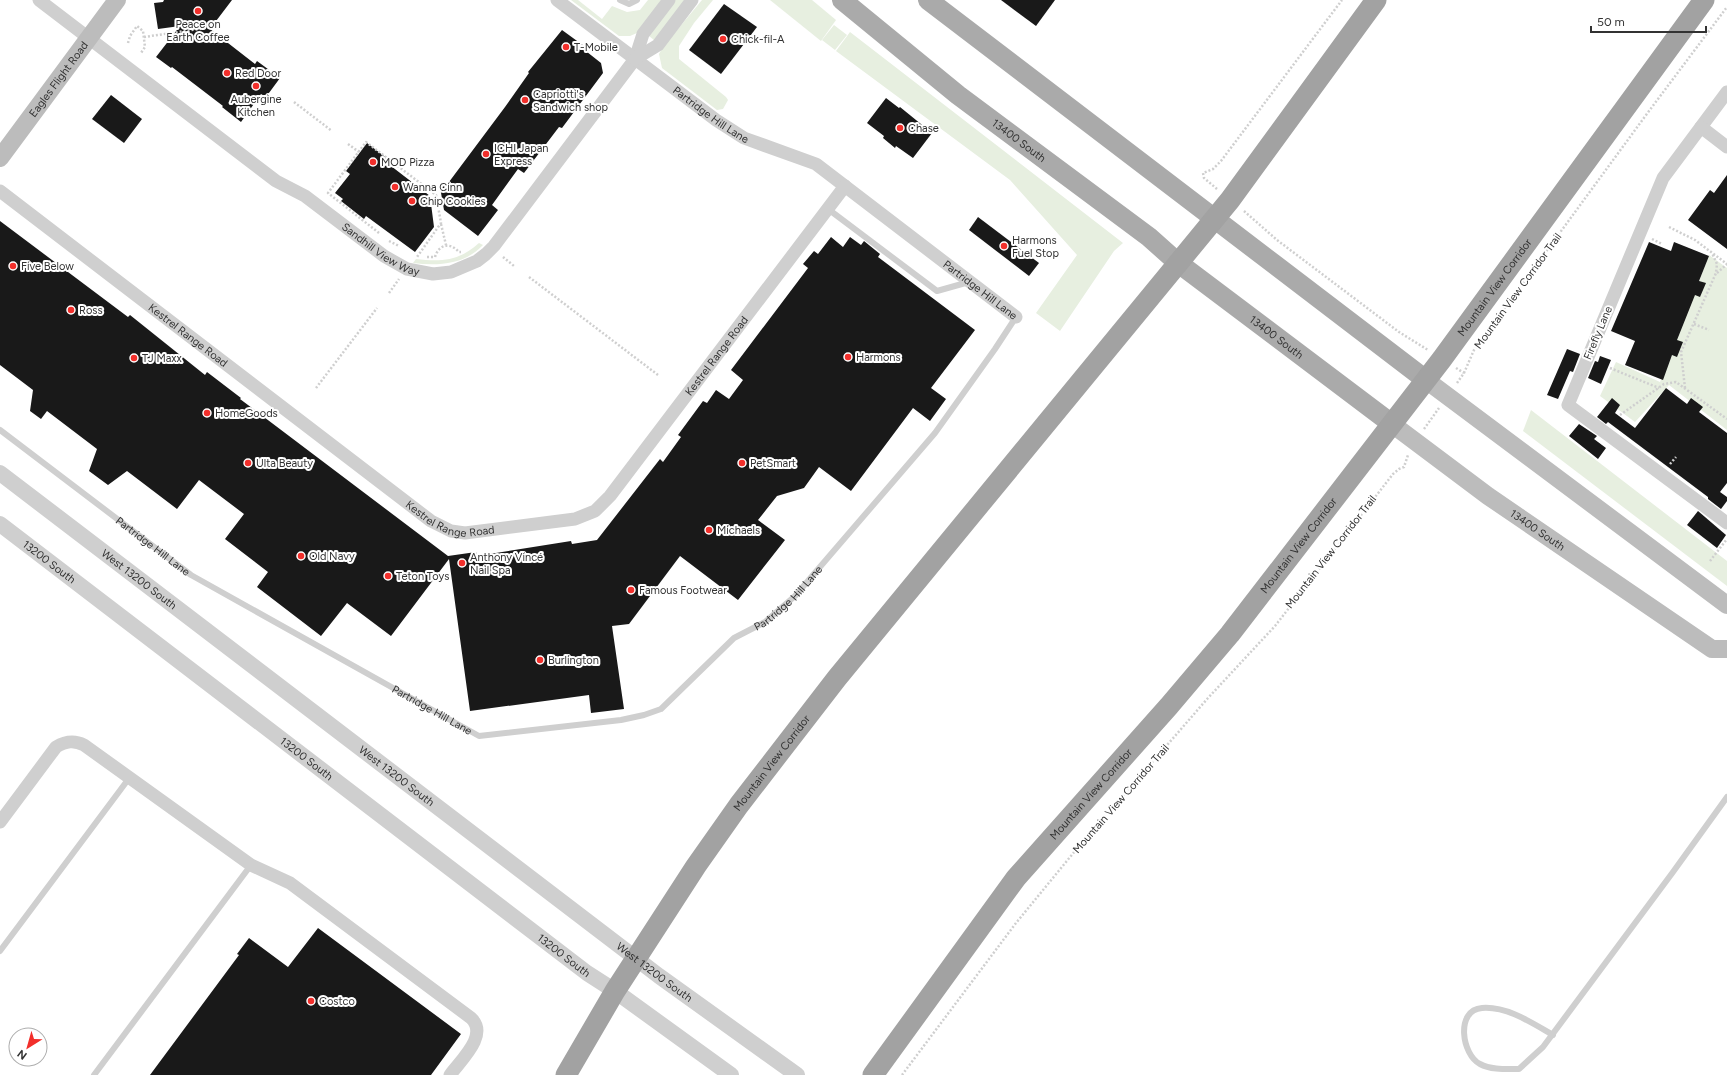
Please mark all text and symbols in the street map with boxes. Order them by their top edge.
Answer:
marker: Peace on Earth Coffee [193,6,203,16]
scale bar [1591,8,1706,34]
text: 50 m [1597,15,1625,29]
place label: Peace on Earth Coffee [166,18,230,44]
place label: Chick-fil-A [731,33,785,46]
marker: Chick-fil-A [718,34,728,44]
street label: Eagles Flight Road [26,39,91,120]
place label: T-Mobile [574,41,618,54]
marker: T-Mobile [561,42,571,52]
place label: Red Door [235,67,281,80]
marker: Red Door [222,68,232,78]
marker: Aubergine Kitchen [251,81,261,91]
street label: Partridge Hill Lane [671,83,750,146]
place label: Capriotti's Sandwich shop [533,88,609,114]
place label: Aubergine Kitchen [231,93,281,119]
marker: Capriotti's Sandwich shop [520,95,530,105]
street label: 13400 South [990,116,1049,165]
place label: Chase [908,122,939,135]
marker: Chase [895,123,905,133]
place label: ICHI Japan Express [494,142,548,168]
marker: ICHI Japan Express [481,149,491,159]
place label: MOD Pizza [381,156,434,169]
marker: MOD Pizza [368,157,378,167]
place label: Wanna Cinn [403,181,462,194]
marker: Wanna Cinn [390,182,400,192]
place label: Chip Cookies [420,195,486,208]
marker: Chip Cookies [407,196,417,206]
street label: Sandhill View Way [339,220,421,278]
street label: Mountain View Corridor Trail [1472,231,1564,351]
place label: Harmons Fuel Stop [1012,234,1059,260]
street label: Mountain View Corridor [1454,236,1534,339]
marker: Harmons Fuel Stop [999,241,1009,251]
street label: Partridge Hill Lane [941,257,1020,322]
place label: Five Below [21,260,74,273]
marker: Five Below [8,261,18,271]
street label: Kestrel Range Road [146,301,230,369]
place label: Ross [79,304,103,317]
street label: Firefly Lane [1581,304,1615,362]
marker: Ross [66,305,76,315]
street label: 13400 South [1247,313,1306,361]
street label: Kestrel Range Road [682,314,751,398]
place label: Harmons [856,351,901,364]
place label: TJ Maxx [142,352,183,365]
marker: Harmons [843,352,853,362]
marker: TJ Maxx [129,353,139,363]
place label: HomeGoods [215,407,278,420]
marker: HomeGoods [202,408,212,418]
place label: Ulta Beauty [256,457,313,470]
place label: PetSmart [750,457,796,470]
marker: Ulta Beauty [243,458,253,468]
marker: PetSmart [737,458,747,468]
street label: Mountain View Corridor Trail [1283,493,1379,611]
street label: Mountain View Corridor [1257,495,1340,596]
street label: Kestrel Range Road [403,498,495,540]
street label: 13400 South [1508,506,1568,553]
street label: Partridge Hill Lane [113,514,193,578]
place label: Michaels [717,524,760,537]
marker: Michaels [704,525,714,535]
street label: 13200 South [20,537,78,586]
street label: West 13200 South [99,546,179,612]
place label: Old Navy [309,550,355,563]
marker: Old Navy [296,551,306,561]
place label: Anthony Vincé Nail Spa [470,551,543,577]
marker: Anthony Vincé Nail Spa [457,558,467,568]
street label: Partridge Hill Lane [752,563,825,633]
place label: Teton Toys [396,570,449,583]
marker: Teton Toys [383,571,393,581]
place label: Famous Footwear [639,584,727,597]
marker: Famous Footwear [626,585,636,595]
place label: Burlington [548,654,599,667]
marker: Burlington [535,655,545,665]
street label: Partridge Hill Lane [390,682,474,737]
street label: Mountain View Corridor [730,712,813,813]
street label: 13200 South [278,734,336,783]
street label: Mountain View Corridor Trail [1070,742,1172,856]
street label: West 13200 South [356,743,437,809]
street label: Mountain View Corridor [1047,745,1135,842]
street label: 13200 South [535,931,593,980]
street label: West 13200 South [614,939,695,1004]
place label: Costco [319,995,355,1008]
marker: Costco [306,996,316,1006]
north arrow [8,1027,48,1067]
text: N [15,1047,30,1062]

